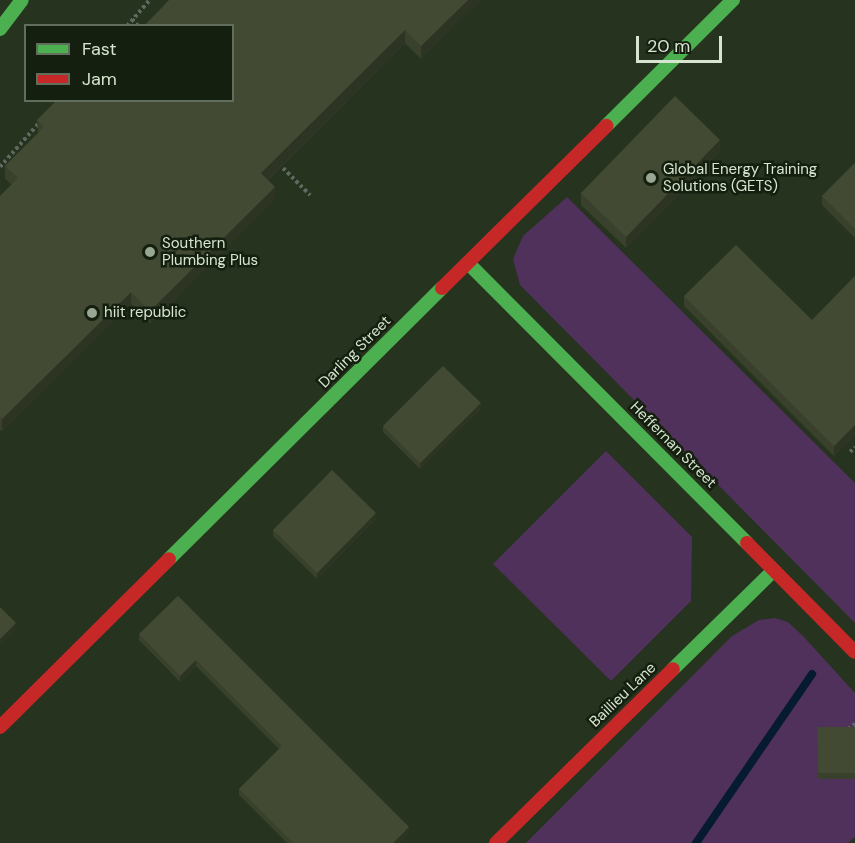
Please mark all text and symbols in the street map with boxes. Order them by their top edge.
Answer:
legend [24,24,234,102]
scale bar [639,24,724,62]
text: 20 m [647,34,690,58]
text: Fast [82,37,117,61]
text: Jam [82,67,117,91]
place label: Global Energy Training Solutions (GETS) [663,160,817,195]
marker: Global Energy Training Solutions (GETS) [644,171,658,185]
place label: Southern Plumbing Plus [162,234,258,269]
marker: Southern Plumbing Plus [143,245,157,259]
place label: hiit republic [104,304,186,322]
marker: hiit republic [85,306,99,320]
street label: Darling Street [315,312,395,392]
street label: Heffernan Street [626,398,720,492]
street label: Baillieu Lane [586,659,660,731]

